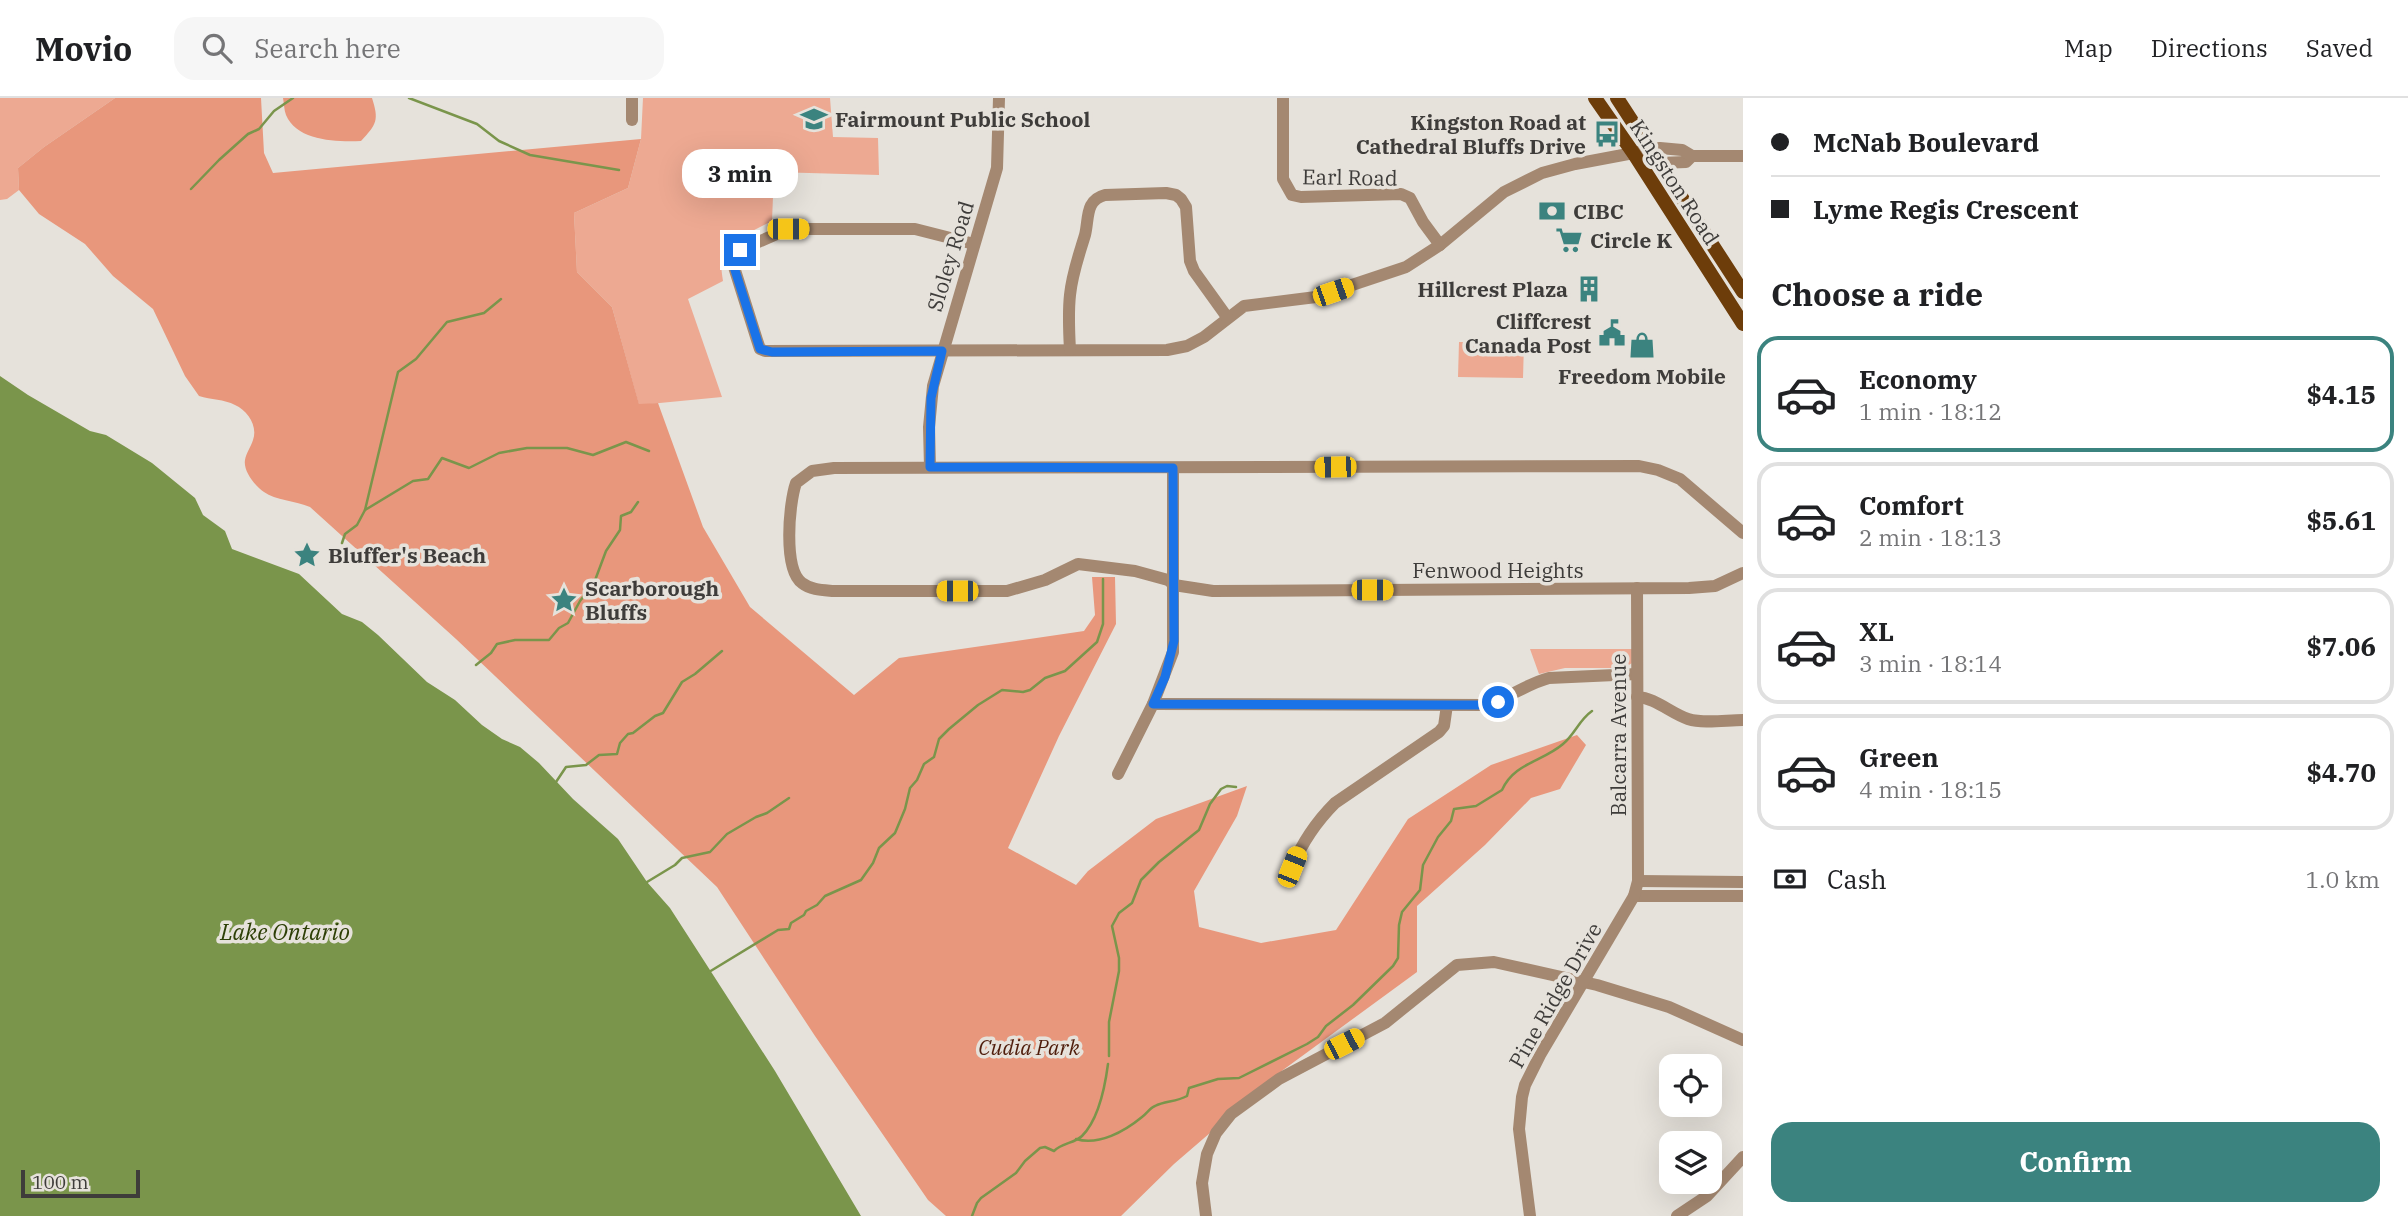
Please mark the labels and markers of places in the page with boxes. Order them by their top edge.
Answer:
school or university icon: Fairmount Public School [799,104,829,134]
place label: Fairmount Public School [835,105,1091,133]
place label: Kingston Road at Cathedral Bluffs Drive [1356,108,1586,160]
bus stop icon: Kingston Road at Cathedral Bluffs Drive [1592,119,1622,149]
bank icon: CIBC [1537,196,1567,226]
place label: CIBC [1573,197,1624,225]
supermarket icon: Circle K [1554,225,1584,255]
place label: Circle K [1590,226,1672,254]
building icon: Hillcrest Plaza [1574,274,1604,304]
place label: Hillcrest Plaza [1418,275,1568,303]
place label: Cliffcrest Canada Post [1465,307,1591,359]
public building icon: Cliffcrest Canada Post [1597,318,1627,348]
shop icon: Freedom Mobile [1627,330,1657,360]
place label: Freedom Mobile [1558,362,1726,390]
place icon: Bluffer's Beach [292,540,322,570]
place label: Bluffer's Beach [328,541,487,569]
place label: Scarborough Bluffs [585,574,720,626]
place icon: Scarborough Bluffs [549,585,579,615]

